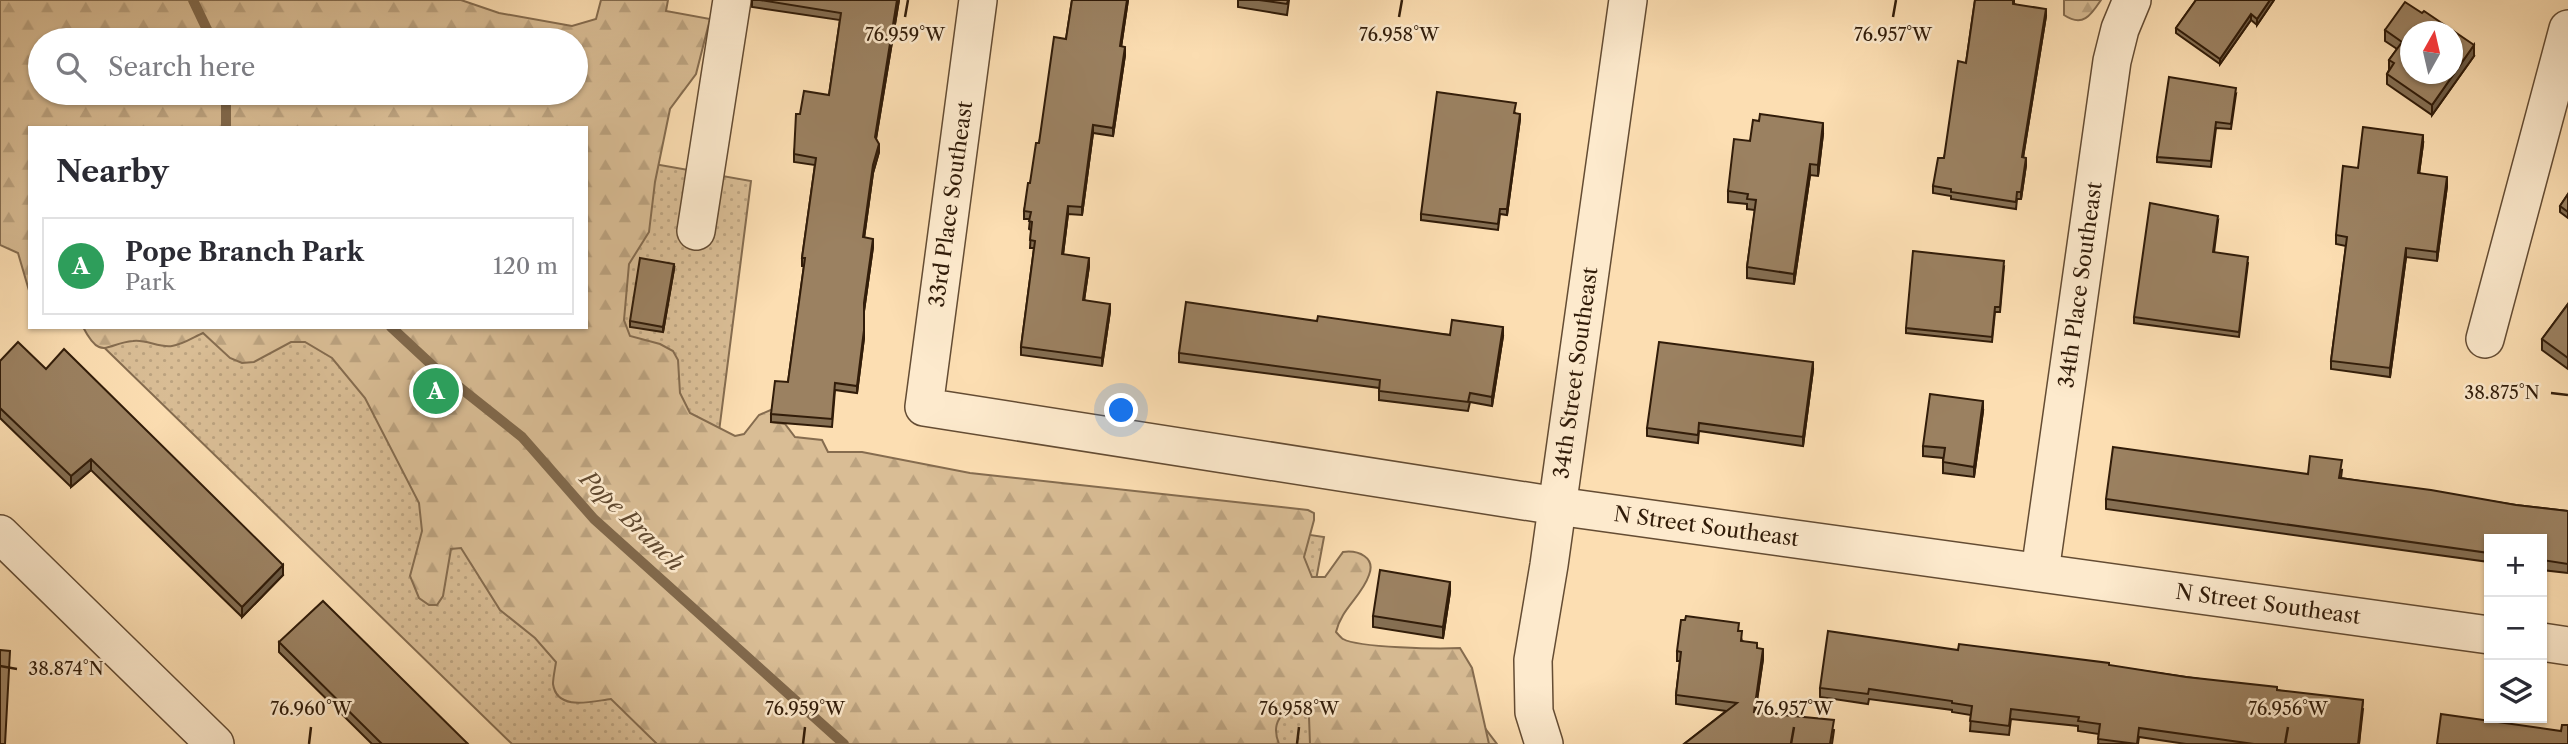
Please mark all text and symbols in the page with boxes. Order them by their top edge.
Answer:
north arrow [2400,21,2463,84]
text: 76.959°W [865,24,946,46]
text: 76.958°W [1359,24,1440,46]
text: 76.957°W [1854,24,1933,46]
search box [28,28,588,105]
icon: search [52,48,90,86]
text: Search here [108,51,255,83]
street label: 33rd Place Southeast [924,99,977,309]
text: Nearby [56,153,169,190]
street label: 34th Place Southeast [2053,180,2107,389]
text: Pope Branch Park [125,236,364,268]
text: A [72,252,90,280]
text: 120 m [493,252,558,280]
street label: 34th Street Southeast [1548,265,1603,480]
text: Park [125,268,175,296]
pin: A [413,365,459,417]
text: 38.875°N [2464,382,2540,404]
your location [1104,393,1138,427]
water label: Pope Branch [573,463,690,577]
street label: N Street Southeast [1612,501,1801,551]
map controls [2484,534,2547,723]
button: + [2484,534,2547,597]
street label: N Street Southeast [2174,579,2363,629]
button: − [2484,597,2547,660]
text: 38.874°N [28,658,104,680]
button: layers [2484,660,2547,723]
text: 76.960°W [270,698,353,720]
text: 76.959°W [765,698,846,720]
text: 76.958°W [1259,698,1340,720]
text: 76.957°W [1755,698,1834,720]
text: 76.956°W [2248,698,2329,720]

